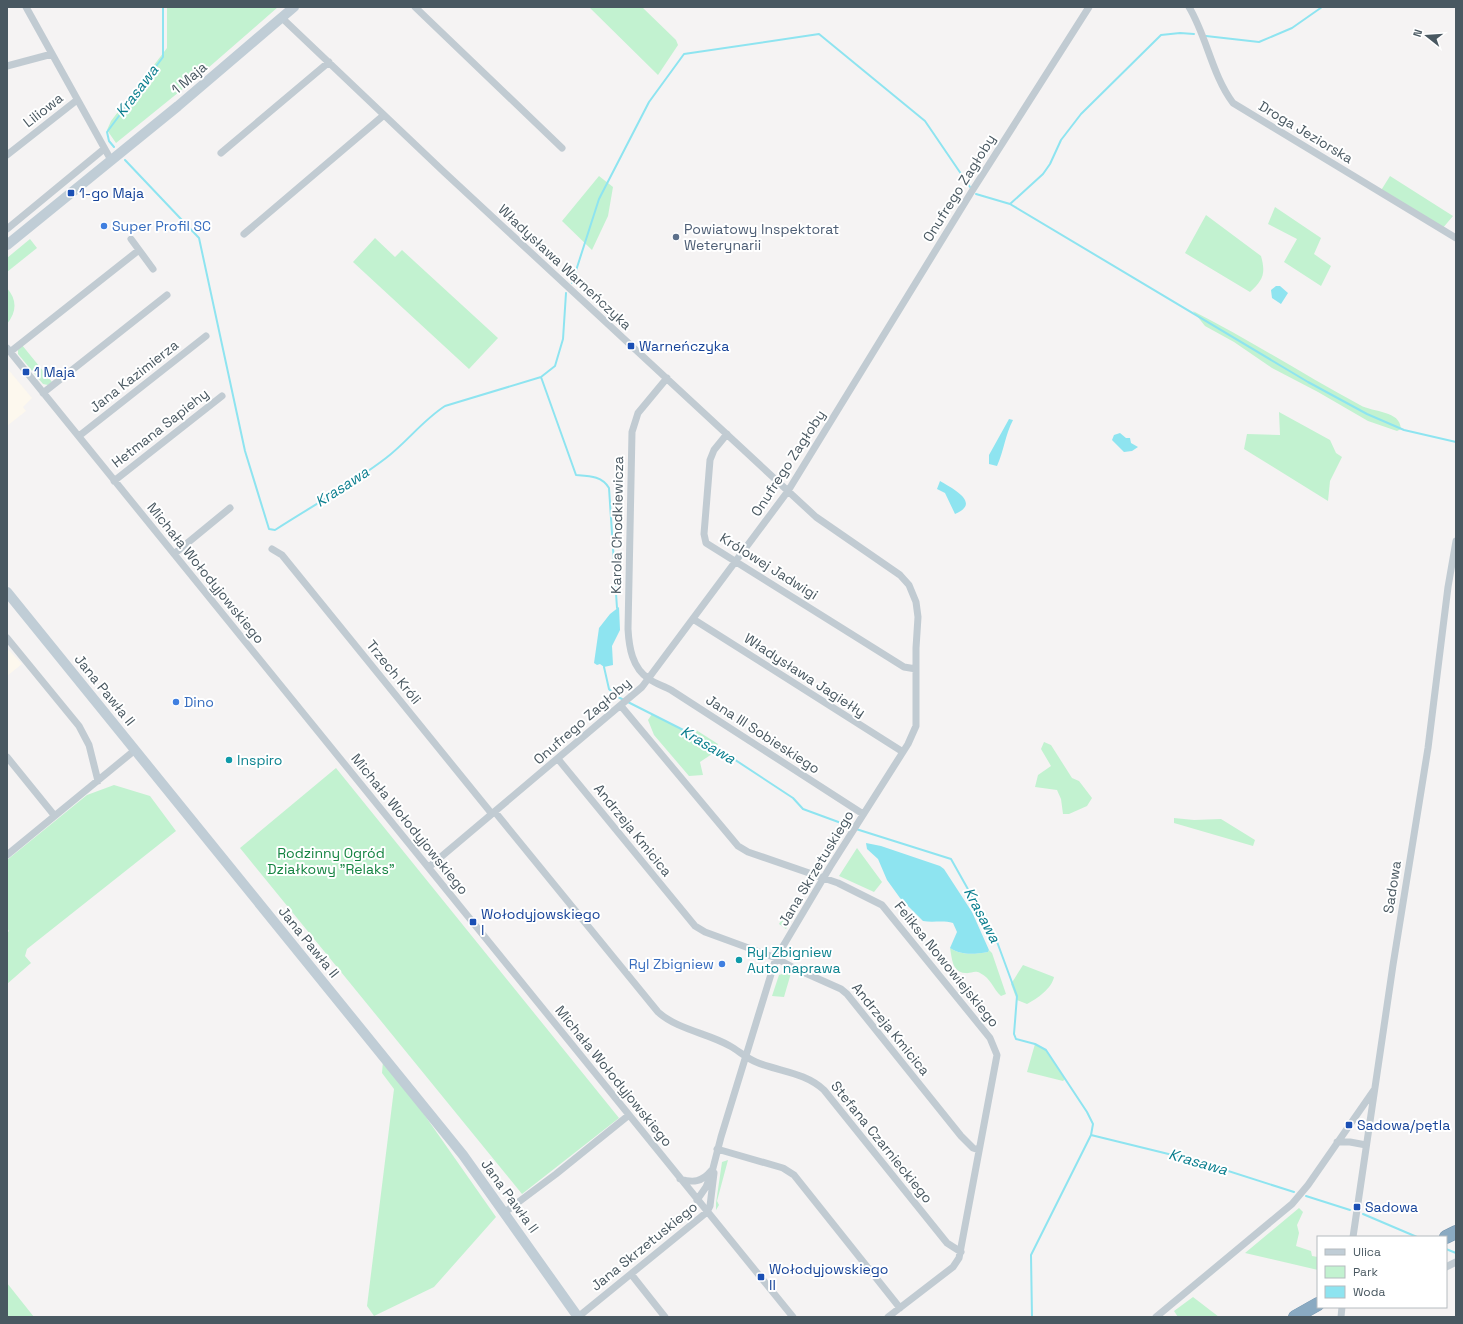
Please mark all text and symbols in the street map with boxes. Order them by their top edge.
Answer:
north arrow [1407,16,1447,56]
text: N [1410,28,1425,39]
street label: 1 Maja [167,58,211,98]
water label: Krasawa [111,61,162,120]
street label: Liliowa [19,89,67,131]
street label: Droga Jeziorska [1256,97,1356,167]
street label: Onufrego Zagłoby [919,131,999,245]
place label: 1-go Maja [79,184,144,202]
marker: 1-go Maja [66,188,76,198]
street label: Władysława Warneńczyka [494,200,636,334]
place label: Super Profil SC [112,217,211,235]
place label: Powiatowy Inspektorat Weterynarii [684,220,839,254]
marker: Super Profil SC [99,221,109,231]
marker: Powiatowy Inspektorat Weterynarii [671,232,681,242]
street label: Jana Kazimierza [86,336,182,416]
place label: Warneńczyka [639,337,729,355]
marker: Warneńczyka [626,341,636,351]
place label: 1 Maja [34,363,75,381]
marker: 1 Maja [21,367,31,377]
street label: Hetmana Sapiehy [108,384,212,472]
street label: Onufrego Zagłoby [747,406,829,520]
street label: Karola Chodkiewicza [607,456,627,594]
water label: Krasawa [311,462,372,511]
street label: Michała Wołodyjowskiego [143,499,269,647]
street label: Królowej Jadwigi [717,529,821,603]
street label: Władysława Jagiełły [741,629,869,721]
street label: Trzech Króli [363,636,425,708]
street label: Jana Pawła II [71,651,139,729]
street label: Onufrego Zagłoby [529,674,635,768]
street label: Jana III Sobieskiego [703,690,823,778]
place label: Dino [184,693,214,711]
marker: Dino [171,697,181,707]
water label: Krasawa [678,721,739,768]
street label: Michała Wołodyjowskiego [347,750,473,898]
place label: Inspiro [237,751,283,769]
marker: Inspiro [224,755,234,765]
street label: Andrzeja Kmicica [590,780,676,880]
street label: Jana Skrzetuskiego [774,807,858,929]
park label: Rodzinny Ogród Działkowy "Relaks" [267,844,395,878]
street label: Sadowa [1379,859,1405,915]
water label: Krasawa [960,884,1005,946]
street label: Feliksa Nowowiejskiego [891,897,1003,1031]
street label: Jana Pawła II [275,903,343,981]
place label: Wołodyjowskiego I [481,905,601,939]
marker: Wołodyjowskiego I [468,917,478,927]
place label: Ryl Zbigniew Auto naprawa [747,943,841,977]
place label: Ryl Zbigniew [629,955,714,973]
marker: Ryl Zbigniew Auto naprawa [734,955,744,965]
marker: Ryl Zbigniew [717,959,727,969]
street label: Andrzeja Kmicica [848,979,934,1079]
street label: Michała Wołodyjowskiego [551,1002,677,1150]
street label: Stefana Czarnieckiego [827,1077,937,1207]
place label: Sadowa/pętla [1357,1116,1450,1134]
marker: Sadowa/pętla [1344,1120,1354,1130]
water label: Krasawa [1167,1144,1230,1179]
street label: Jana Pawła II [477,1156,543,1236]
street label: Jana Skrzetuskiego [587,1197,701,1295]
place label: Sadowa [1365,1198,1418,1216]
marker: Sadowa [1352,1202,1362,1212]
legend [1317,1236,1447,1308]
text: Ulica [1353,1244,1381,1260]
place label: Wołodyjowskiego II [769,1260,889,1294]
text: Park [1353,1264,1378,1280]
marker: Wołodyjowskiego II [756,1272,766,1282]
text: Woda [1353,1284,1385,1300]

